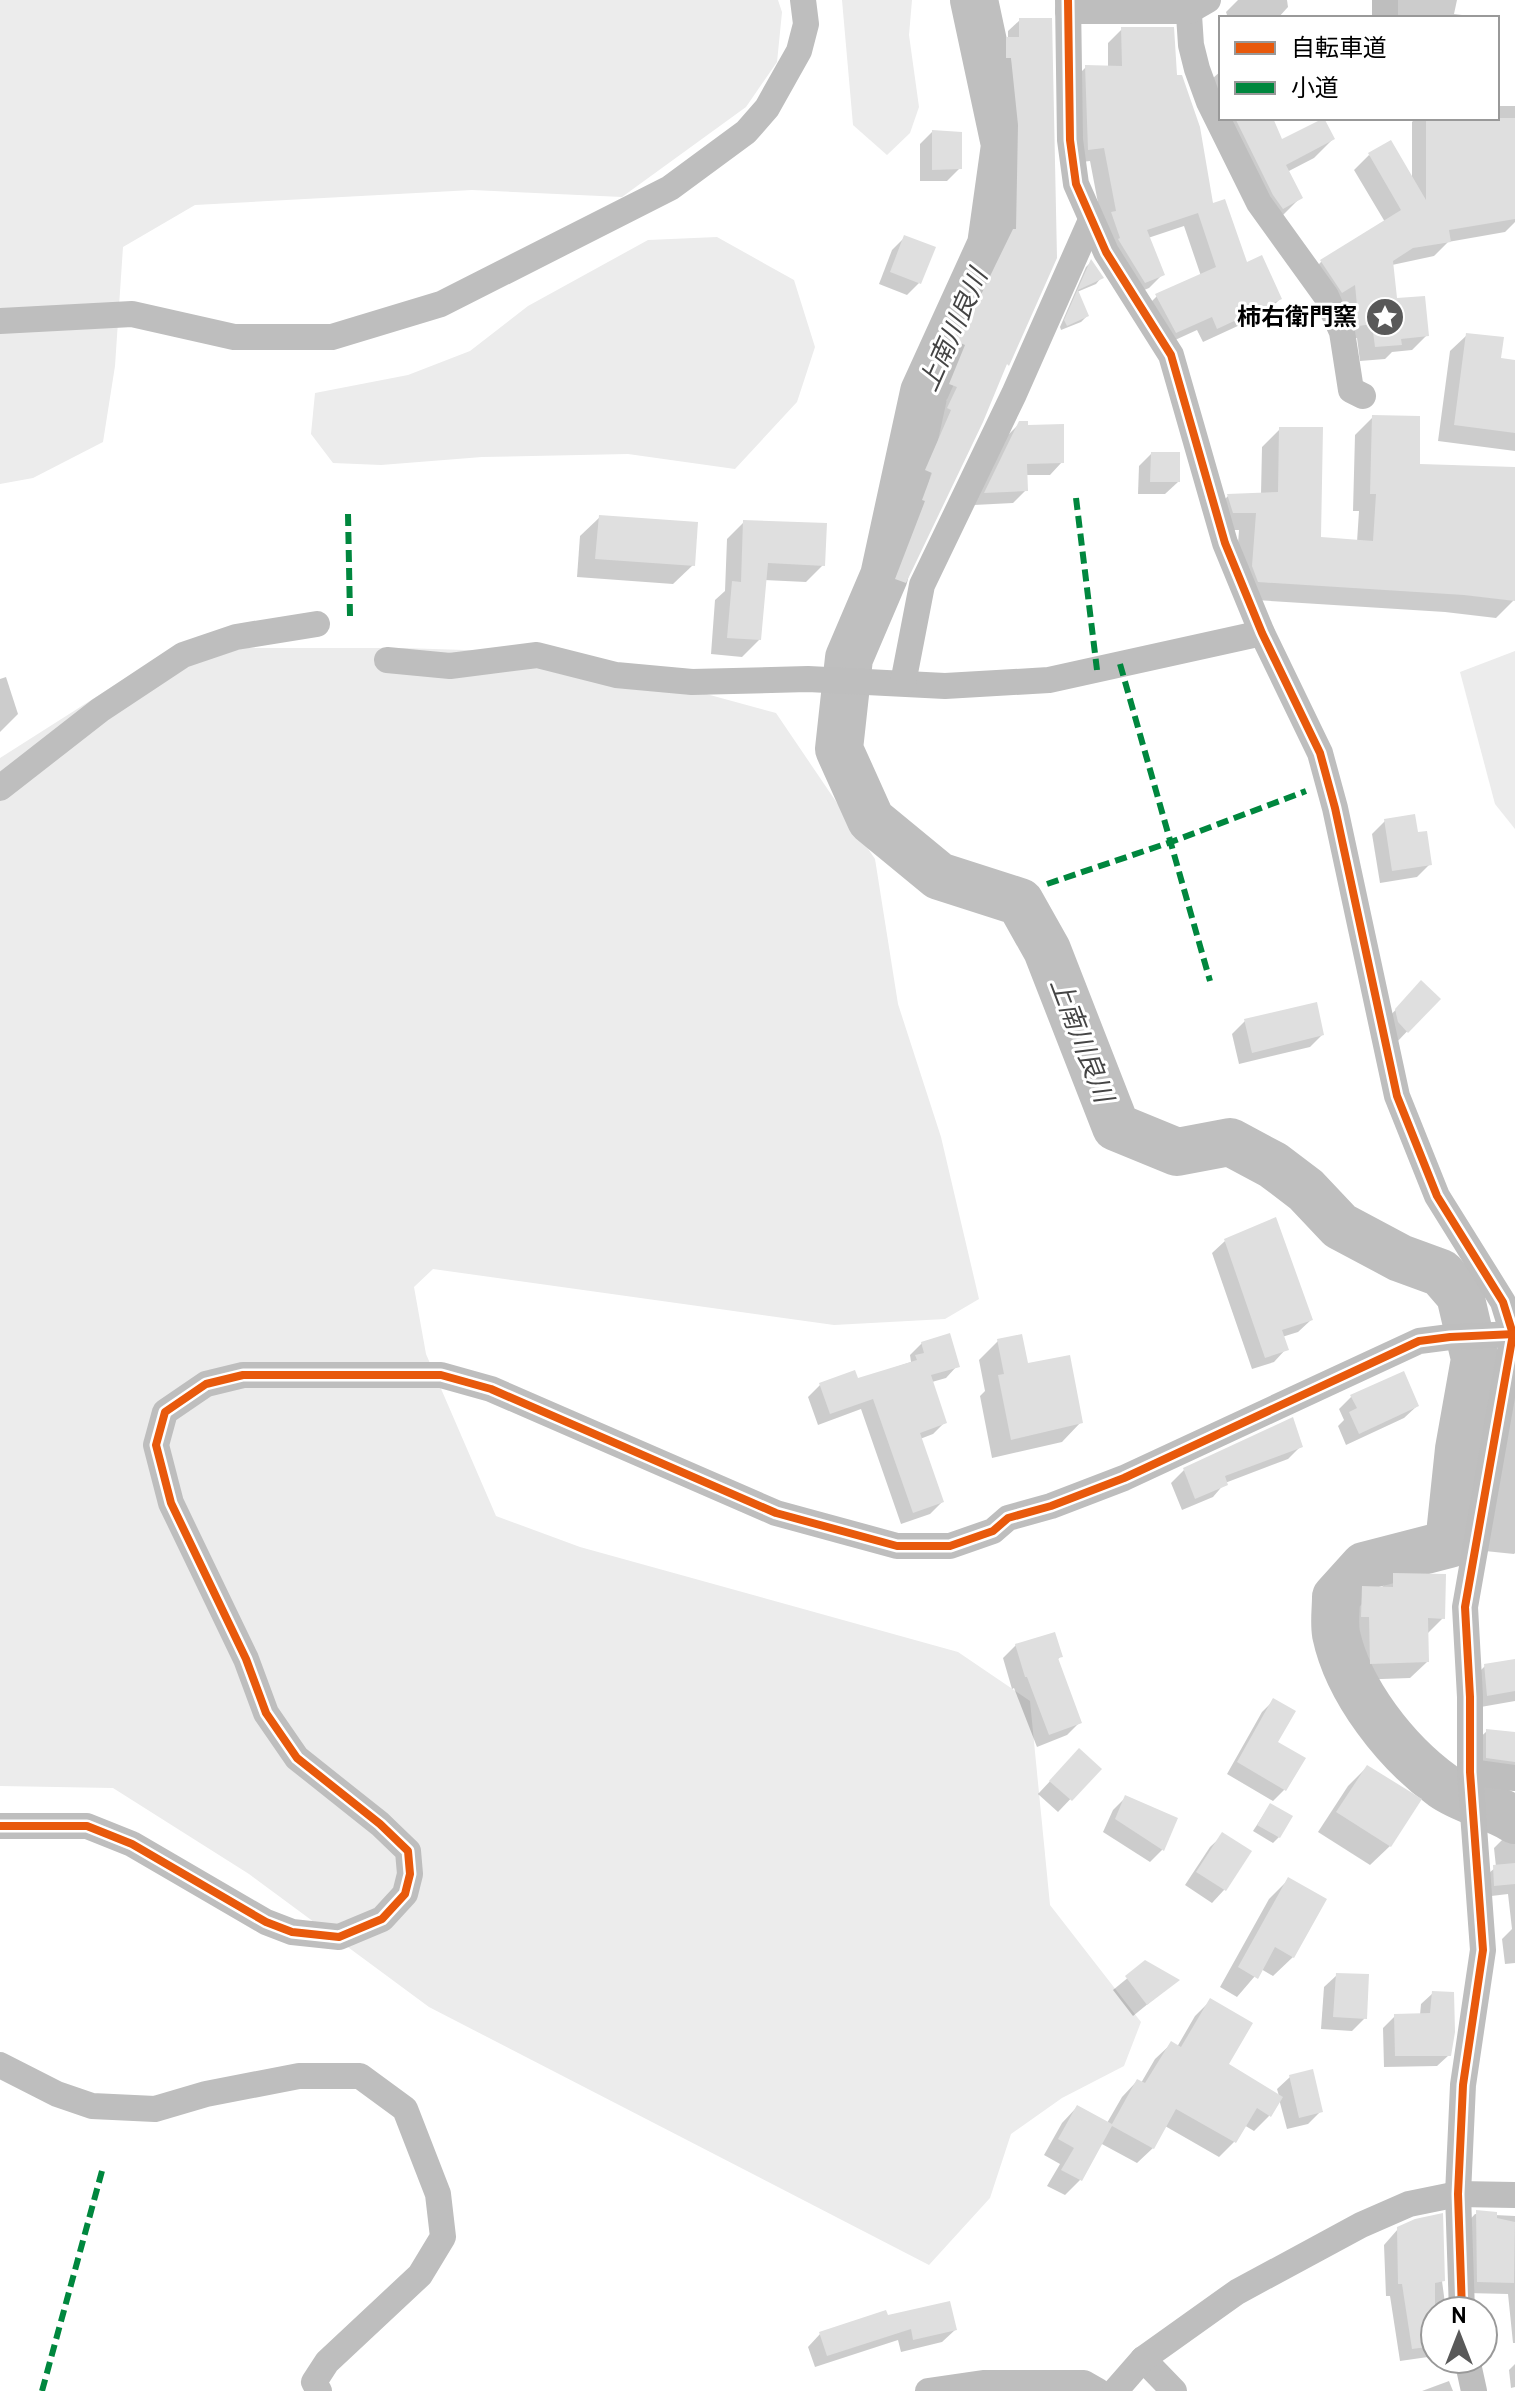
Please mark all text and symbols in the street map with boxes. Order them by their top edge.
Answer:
legend [1219,16,1499,120]
text: 自転車道 [1291,35,1387,65]
text: 小道 [1291,75,1339,105]
water label: 上南川良川 [914,262,998,397]
place icon: 柿右衛門窯 [1364,296,1406,338]
place label: 柿右衛門窯 [1237,304,1357,334]
water label: 上南川良川 [1041,974,1119,1110]
north arrow [1419,2295,1499,2375]
text: N [1451,2304,1467,2331]

